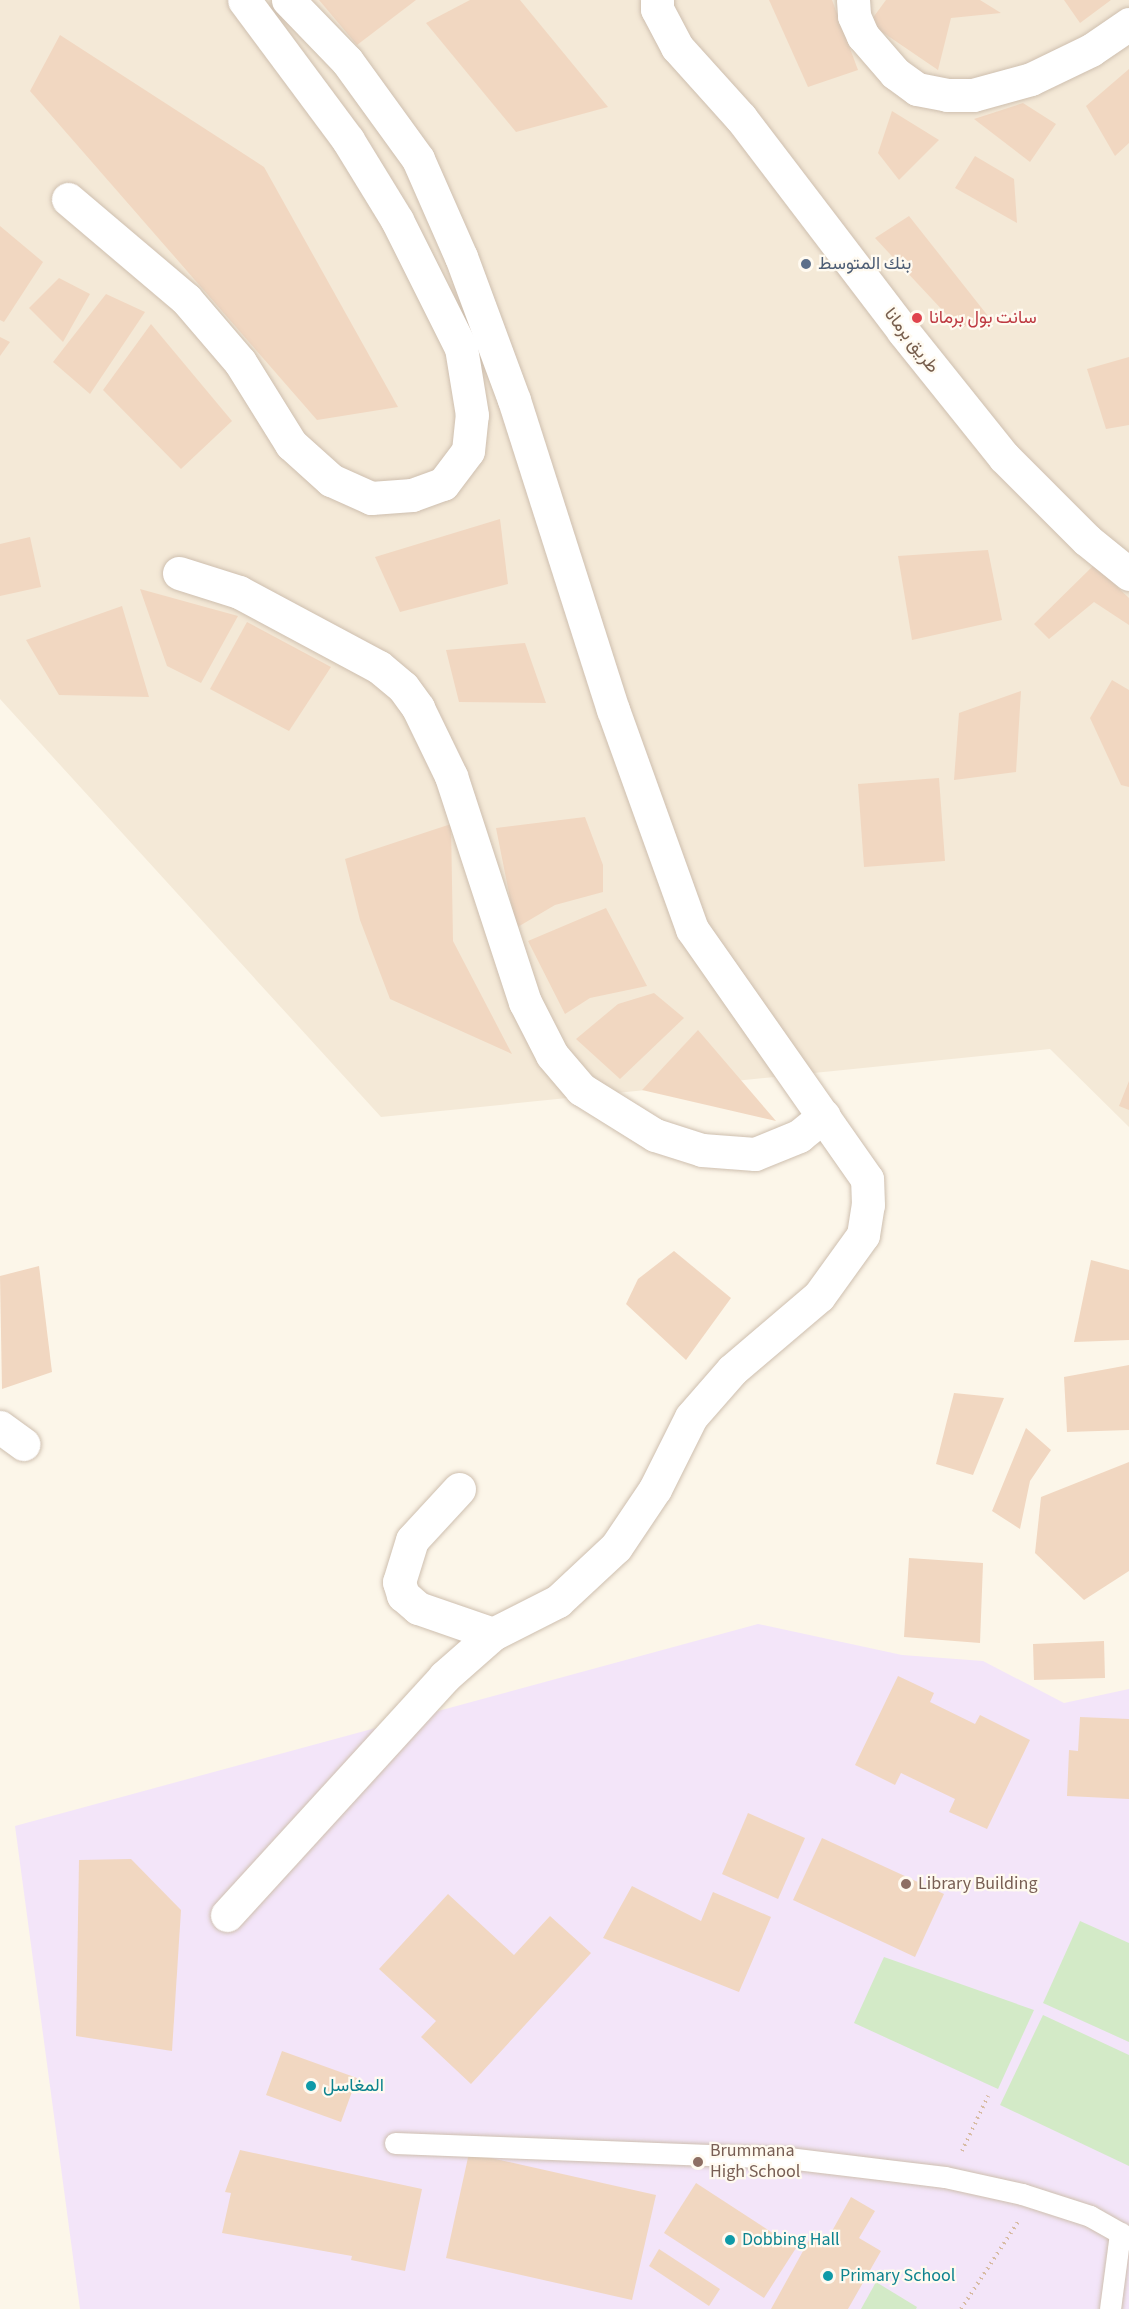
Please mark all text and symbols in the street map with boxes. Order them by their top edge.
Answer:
place label: بنك المتوسط [818,253,911,275]
marker: بنك المتوسط [799,257,813,271]
street label: طريق برمانا [879,304,943,378]
place label: سانت بول برمانا [929,307,1037,329]
marker: سانت بول برمانا [910,311,924,325]
place label: Library Building [918,1873,1037,1895]
marker: Library Building [899,1877,913,1891]
place label: المغاسل [323,2075,384,2097]
marker: المغاسل [304,2079,318,2093]
place label: Brummana High School [710,2141,800,2184]
marker: Brummana High School [691,2155,705,2169]
place label: Dobbing Hall [742,2229,840,2251]
marker: Dobbing Hall [723,2233,737,2247]
place label: Primary School [840,2265,955,2287]
marker: Primary School [821,2269,835,2283]

